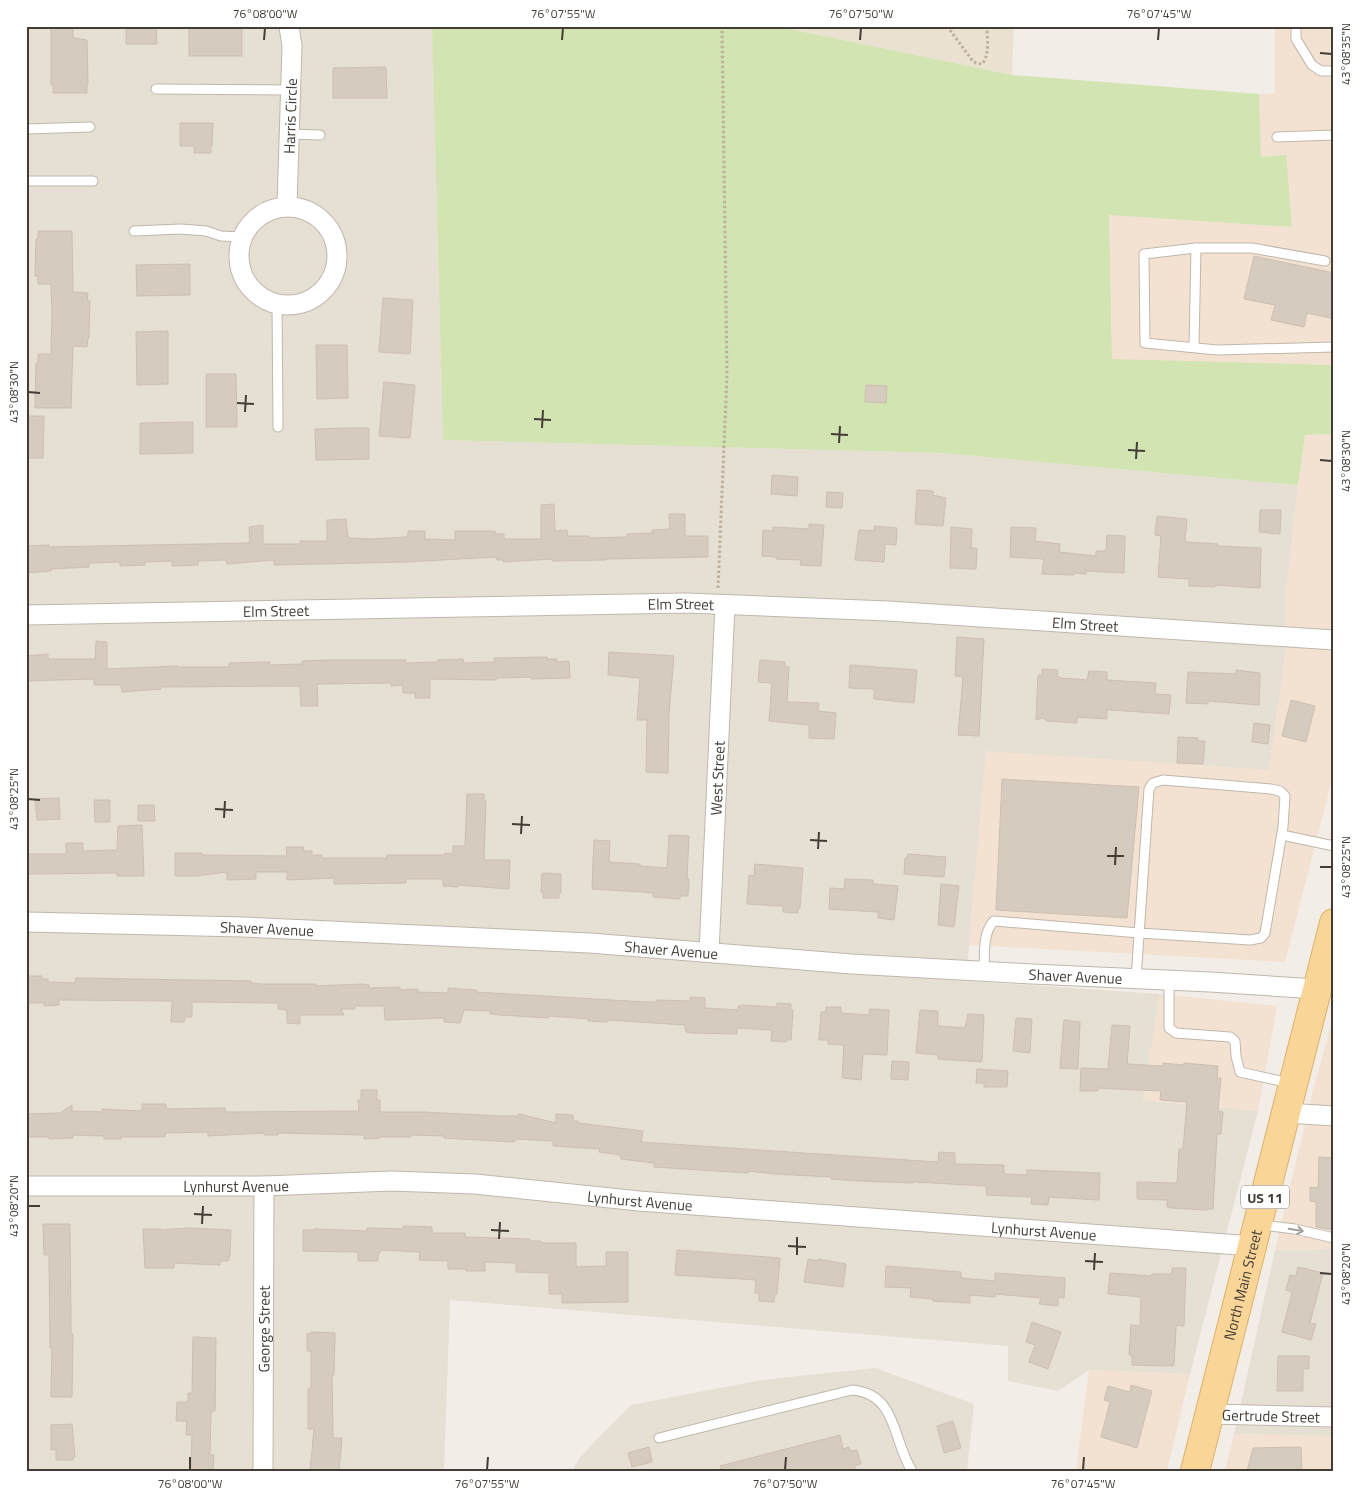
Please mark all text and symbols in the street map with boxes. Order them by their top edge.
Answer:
text: 76°08'00"W [233,4,298,23]
text: 76°07'55"W [531,4,596,23]
text: 76°07'50"W [829,4,894,23]
text: 76°07'45"W [1127,4,1192,23]
text: 43°08'35"N [1336,23,1355,85]
street label: Harris Circle [277,78,302,154]
text: 43°08'30"N [4,361,23,423]
text: 43°08'30"N [1336,430,1355,492]
street label: Elm Street [648,591,715,616]
street label: Elm Street [243,598,310,623]
street label: Elm Street [1051,610,1120,638]
street label: West Street [704,740,730,816]
text: 43°08'25"N [4,768,23,830]
text: 43°08'25"N [1336,836,1355,898]
street label: Shaver Avenue [220,915,314,942]
street label: Shaver Avenue [624,934,719,965]
street label: Shaver Avenue [1028,962,1123,990]
street label: Lynhurst Avenue [183,1174,289,1198]
text: 43°08'20"N [4,1175,23,1237]
street label: Lynhurst Avenue [586,1184,693,1216]
road number: US 11 [1241,1186,1289,1208]
street label: Lynhurst Avenue [990,1215,1097,1246]
one-way arrow [1288,1225,1304,1235]
street label: North Main Street [1217,1226,1267,1343]
text: 43°08'20"N [1336,1243,1355,1305]
street label: George Street [252,1285,275,1373]
street label: Gertrude Street [1222,1403,1321,1428]
text: 76°08'00"W [158,1474,223,1493]
text: 76°07'55"W [455,1474,520,1493]
text: 76°07'50"W [753,1474,818,1493]
text: 76°07'45"W [1051,1474,1116,1493]

